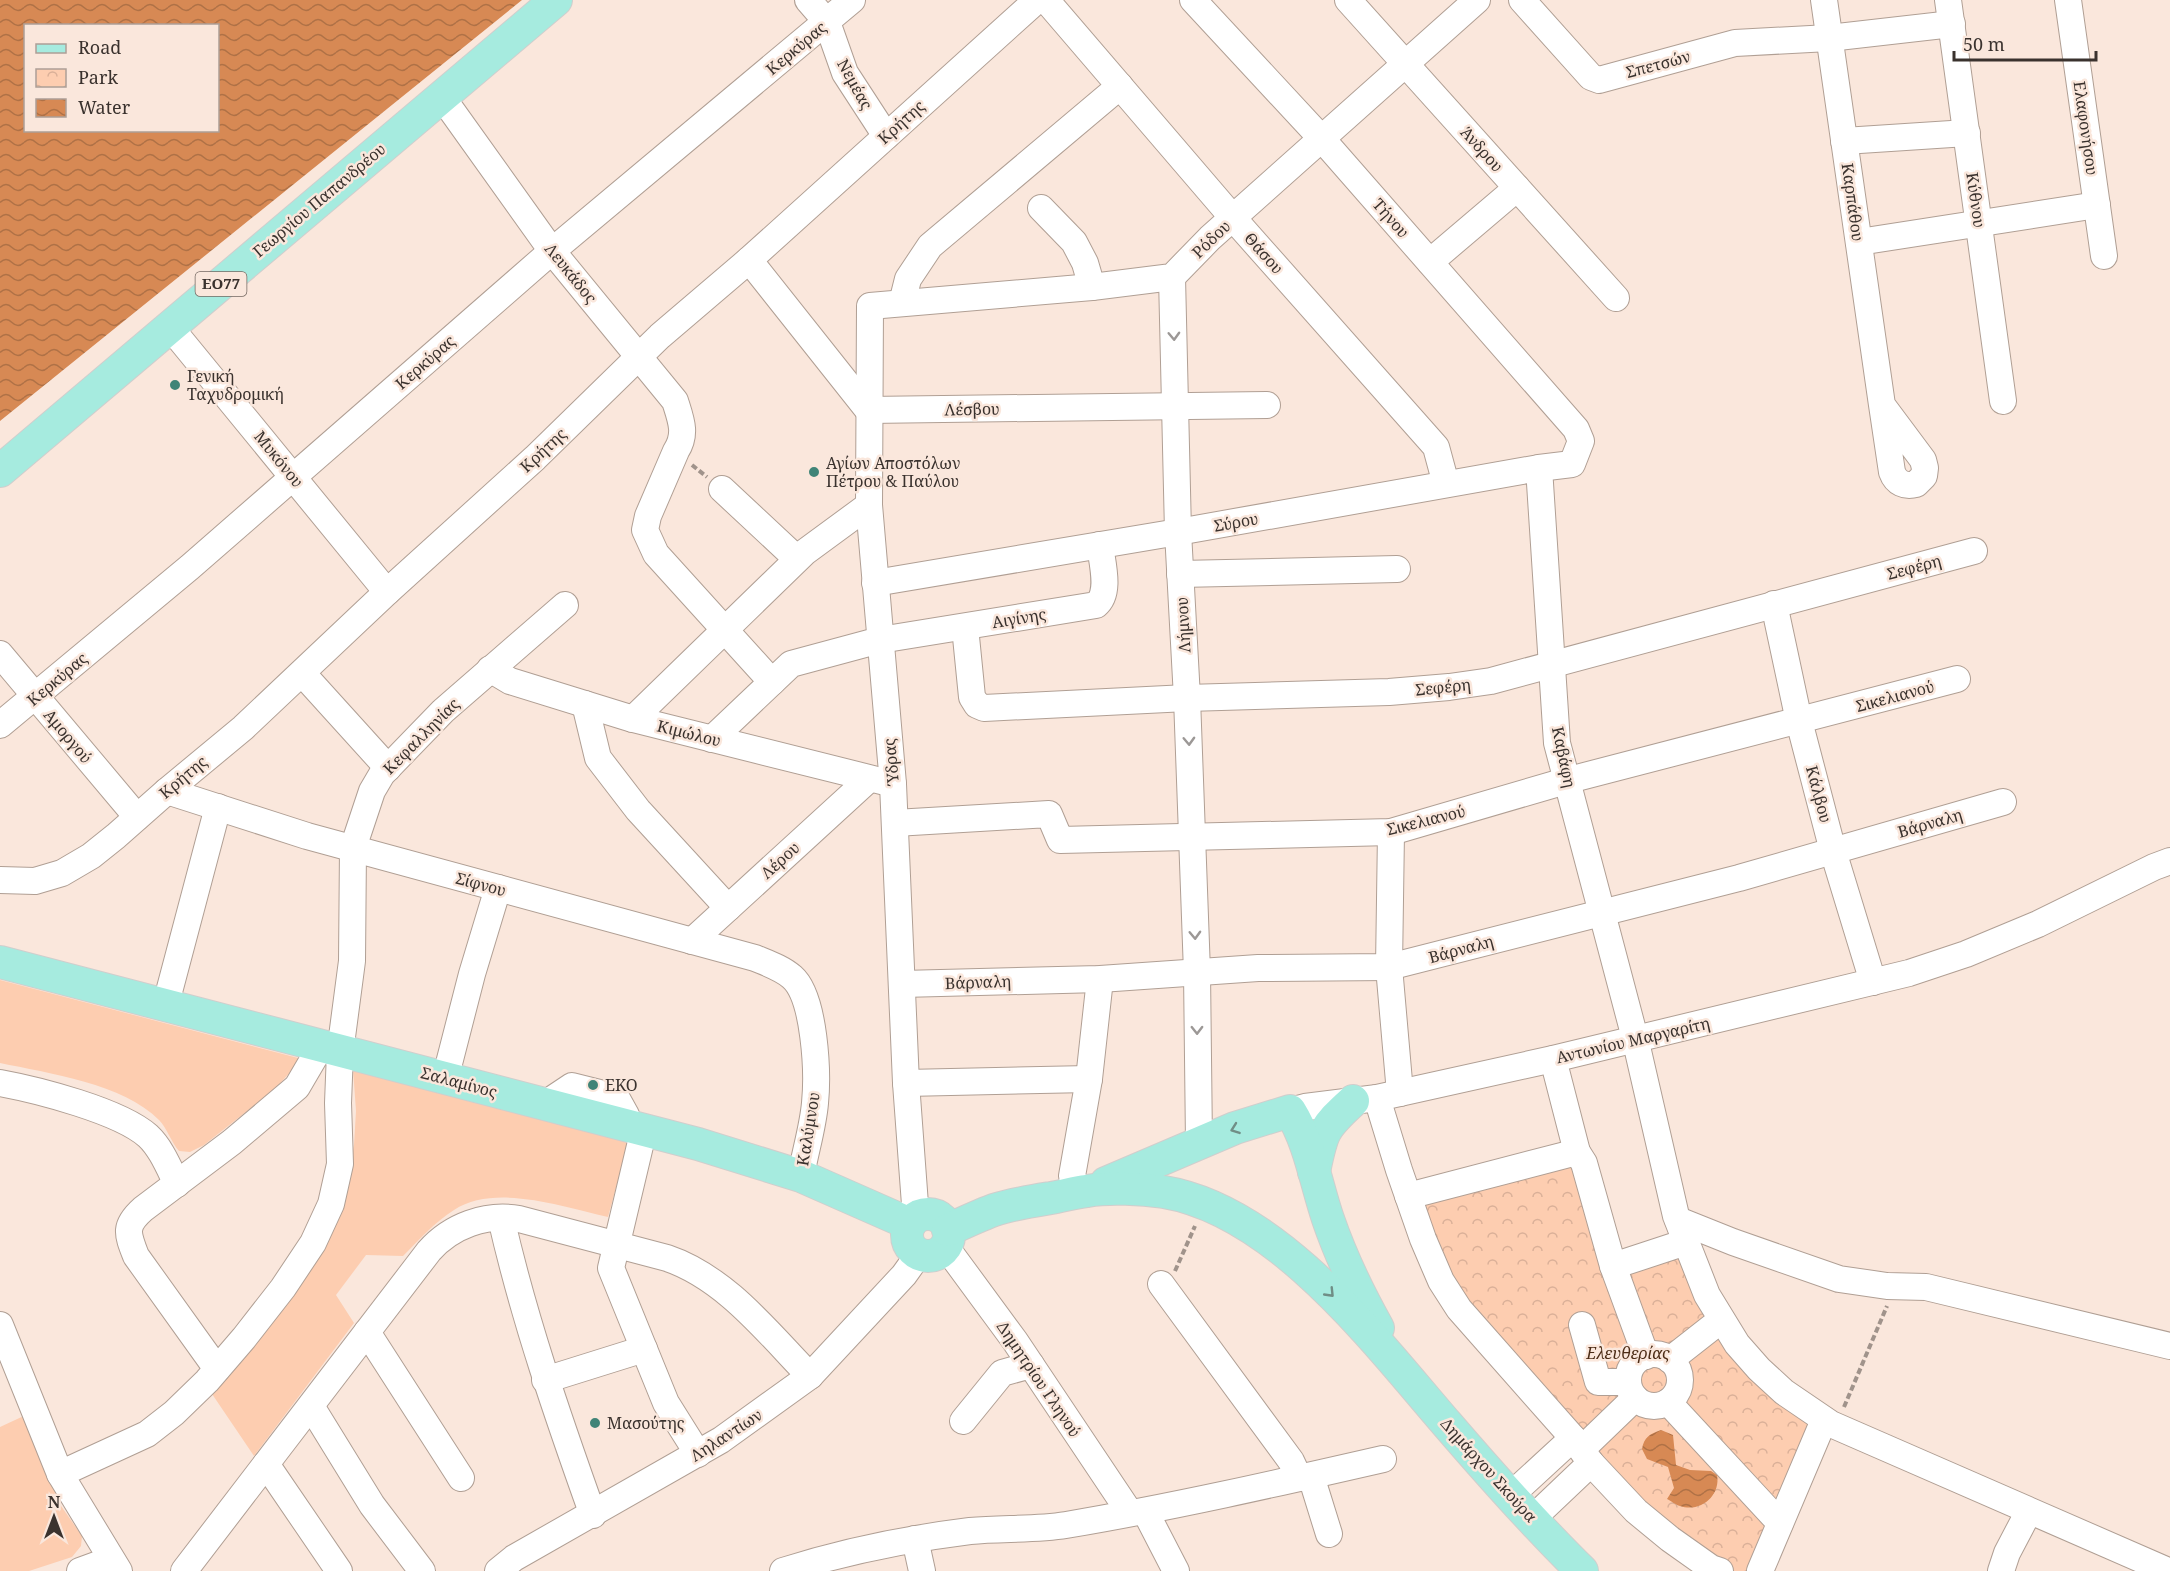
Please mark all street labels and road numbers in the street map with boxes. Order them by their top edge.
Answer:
street label: Κερκύρας [761,16,831,80]
street label: Σπετσών [1623,45,1693,83]
street label: Νεμέας [832,55,878,114]
street label: Ελαφονήσου [2069,80,2103,176]
street label: Κρήτης [873,95,929,149]
street label: Άνδρου [1456,122,1508,176]
street label: Γεωργίου Παπανδρέου [248,138,390,262]
street label: Καρπάθου [1837,162,1869,242]
street label: Κύθνου [1961,171,1991,229]
street label: Τήνου [1368,194,1414,242]
street label: Ρόδου [1187,215,1235,263]
street label: Θάσου [1239,227,1289,279]
street label: Λευκάδος [540,238,602,308]
road number: ΕΟ77 [196,272,246,296]
street label: Κερκύρας [390,330,460,394]
street label: Λέσβου [944,398,1000,420]
street label: Κρήτης [515,423,571,477]
street label: Μυκόνου [249,426,309,492]
street label: Σύρου [1212,507,1260,537]
street label: Σεφέρη [1884,549,1944,585]
street label: Λήμνου [1171,597,1195,653]
street label: Αιγίνης [990,603,1048,633]
street label: Κερκύρας [22,647,92,711]
street label: Σεφέρη [1414,673,1472,701]
street label: Σικελιανού [1853,675,1937,717]
street label: Κεφαλληνίας [378,693,464,779]
street label: Αμοργού [39,704,97,768]
street label: Κιμώλου [655,714,723,752]
street label: Καβάφη [1547,724,1581,790]
street label: Ύδρας [878,737,904,788]
street label: Κρήτης [154,750,212,803]
street label: Κάλβου [1801,763,1837,825]
street label: Σικελιανού [1384,800,1468,840]
street label: Βάρναλη [1895,803,1965,843]
street label: Λέρου [756,837,804,883]
street label: Σίφνου [453,867,509,901]
street label: Βάρναλη [1426,930,1496,968]
street label: Βάρναλη [944,970,1012,994]
street label: Αντωνίου Μαργαρίτη [1554,1012,1712,1068]
street label: Σαλαμίνος [418,1061,500,1103]
street label: Καλύμνου [791,1091,825,1167]
street label: Δημητρίου Γληνού [992,1317,1086,1441]
street label: Ληλαντίων [686,1404,766,1466]
street label: Δημάρχου Σκούρα [1436,1413,1542,1527]

